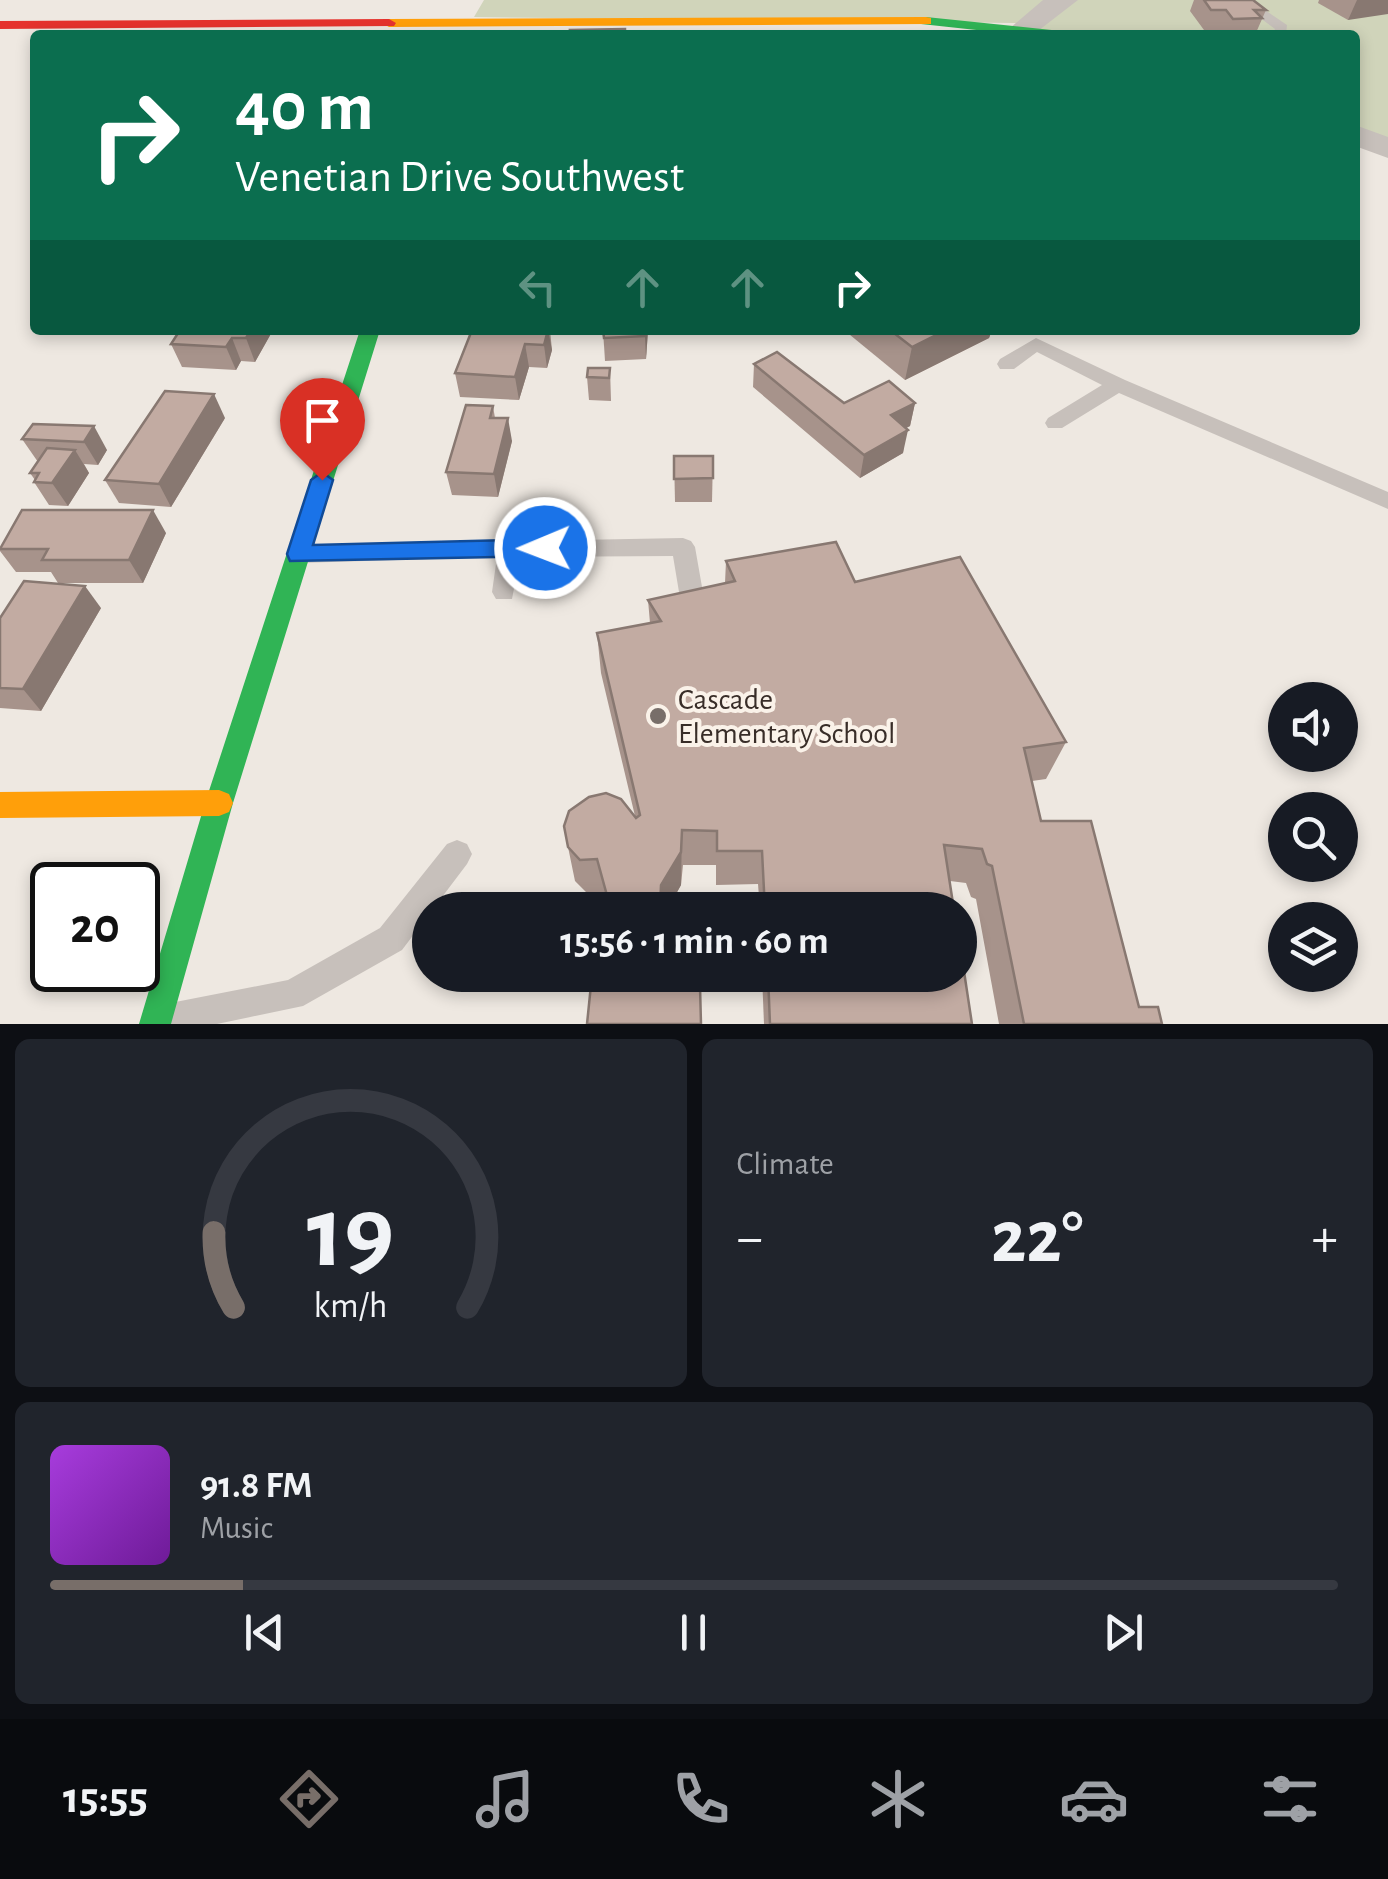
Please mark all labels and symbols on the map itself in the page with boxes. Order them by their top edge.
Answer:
pin [280,378,365,481]
position arrow [493,496,597,600]
place label: Cascade Elementary School [678,685,896,749]
marker: Cascade Elementary School [647,705,669,727]
speed limit sign: 20 [30,862,160,992]

